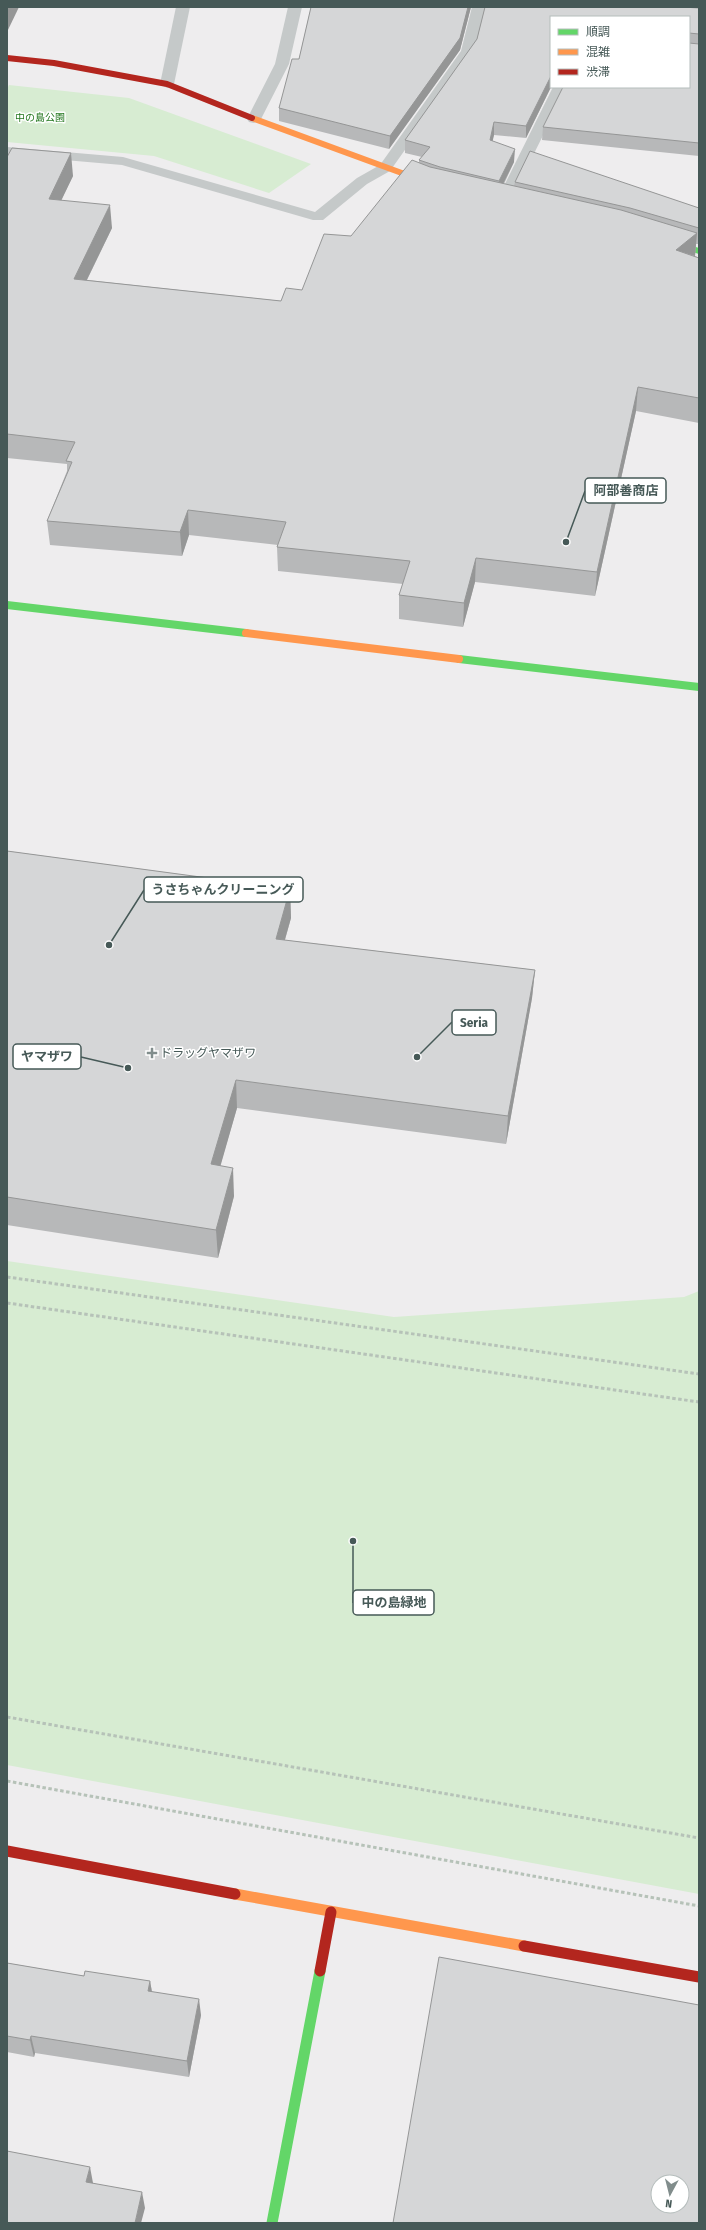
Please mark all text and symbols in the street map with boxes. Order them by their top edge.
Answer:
legend [550,16,690,88]
text: 順調 [586,25,610,39]
text: 混雑 [586,45,610,59]
text: 渋滞 [586,65,610,79]
park label: 中の島公園 [15,112,65,124]
callout: 阿部善商店 [585,478,666,503]
text: 阿部善商店 [593,483,659,498]
callout: うさちゃんクリーニング [144,877,303,902]
text: うさちゃんクリーニング [151,882,295,897]
callout: Seria [452,1010,496,1035]
text: Seria [460,1015,488,1030]
callout: ヤマザワ [13,1044,81,1069]
place label: ドラッグヤマザワ [160,1046,256,1060]
marker: ドラッグヤマザワ [147,1048,157,1058]
text: ヤマザワ [21,1049,73,1064]
callout: 中の島緑地 [353,1590,434,1615]
text: 中の島緑地 [361,1595,427,1610]
north arrow [650,2174,690,2214]
text: N [665,2197,673,2210]

